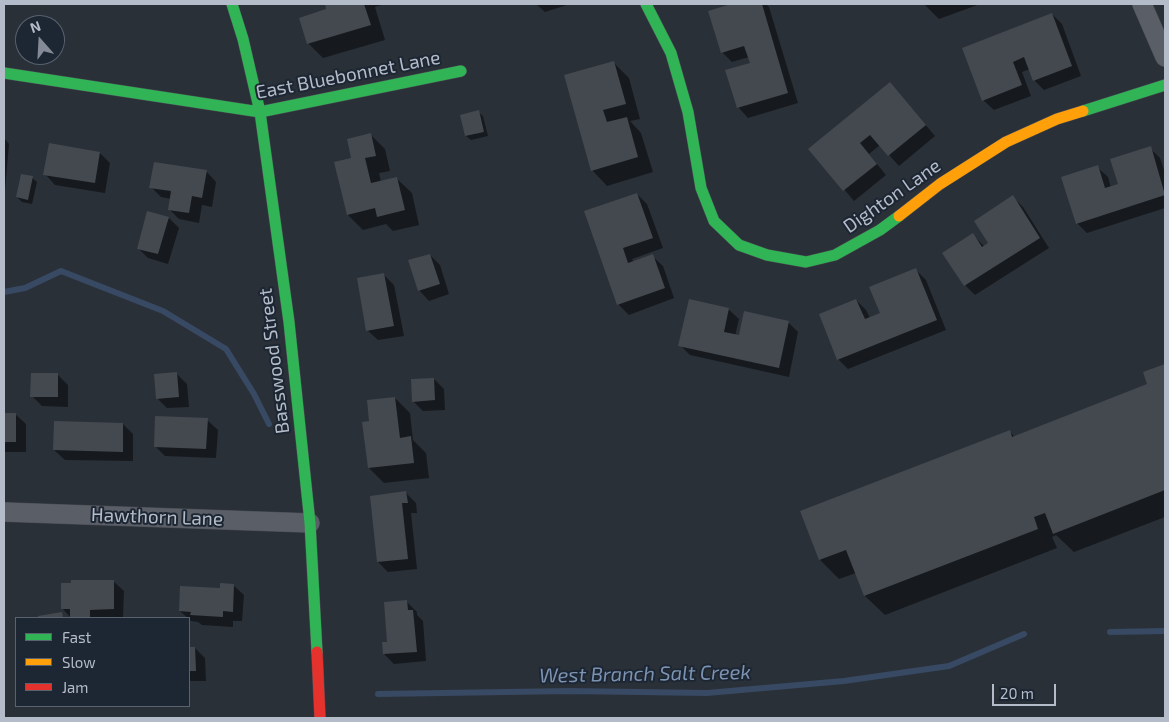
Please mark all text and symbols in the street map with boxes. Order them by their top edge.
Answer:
north arrow [15,15,65,65]
text: N [28,17,43,36]
street label: East Bluebonnet Lane [254,46,442,104]
street label: Dighton Lane [839,154,945,238]
street label: Basswood Street [254,287,294,435]
street label: Hawthorn Lane [91,503,223,531]
legend [15,617,190,707]
text: Fast [62,628,91,646]
text: Slow [62,653,96,671]
water label: West Branch Salt Creek [539,660,751,688]
scale bar [994,674,1058,706]
text: Jam [62,678,88,696]
text: 20 m [1000,684,1034,702]

